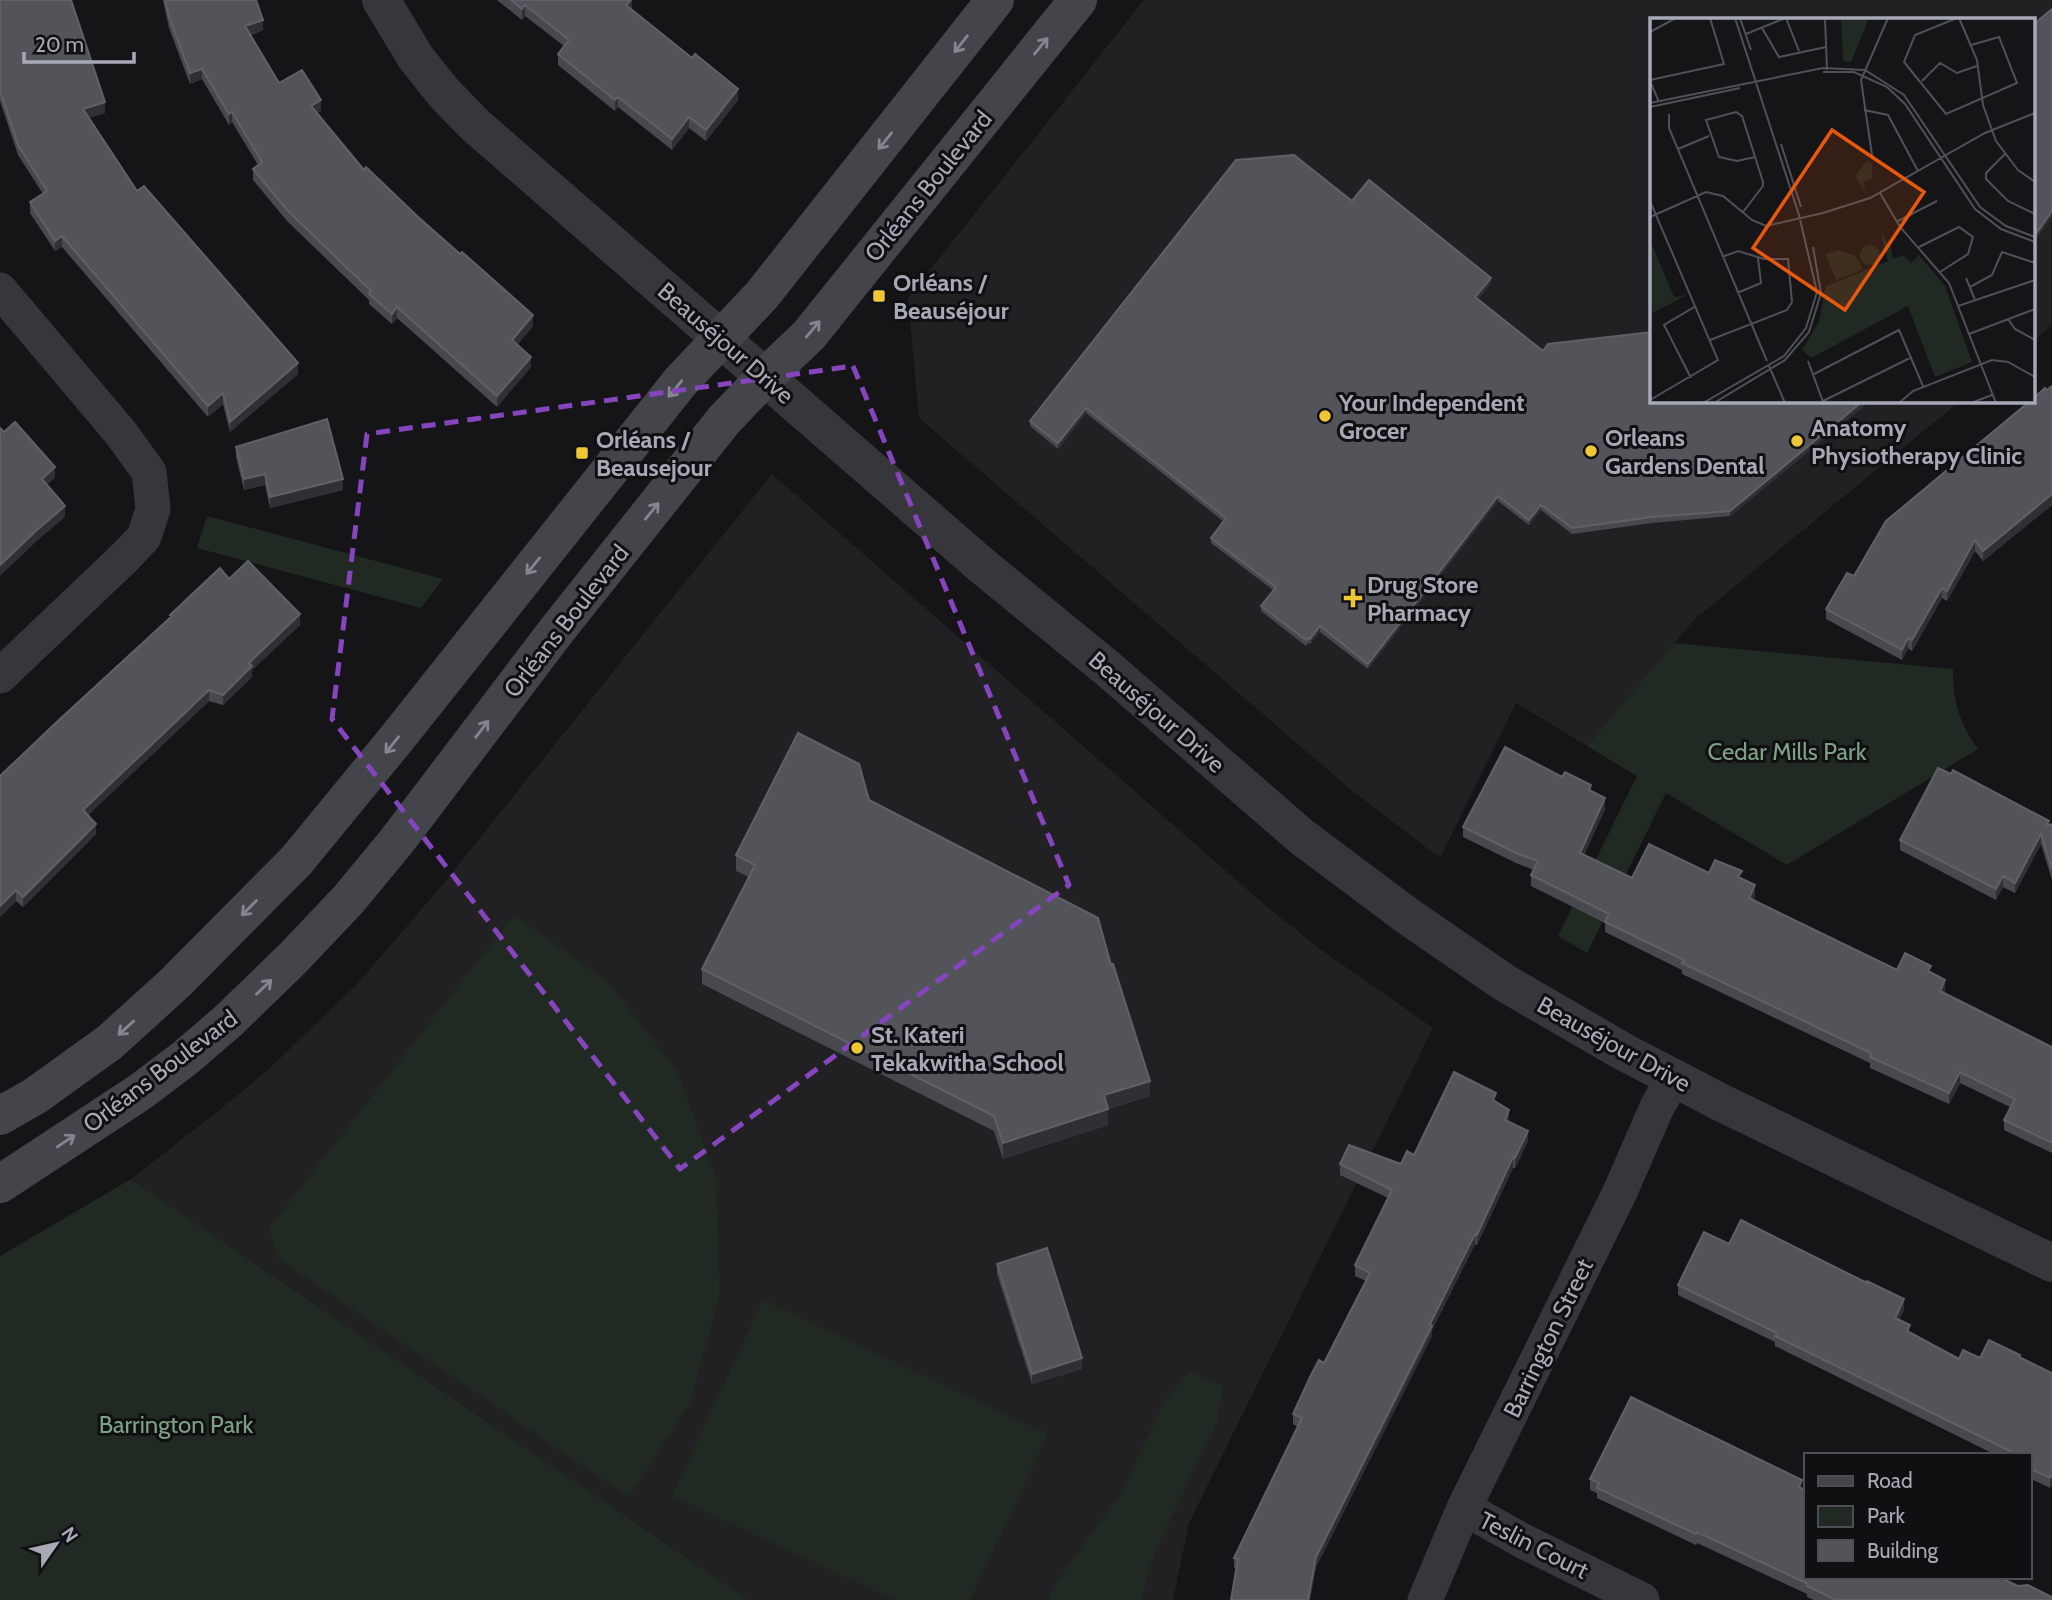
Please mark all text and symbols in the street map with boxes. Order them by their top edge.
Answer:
inset map [1650,18,2035,402]
scale bar [24,21,135,65]
text: 20 m [35,32,84,57]
one-way arrow [954,34,969,53]
one-way arrow [1034,37,1049,55]
street label: Orléans Boulevard [858,105,998,267]
one-way arrow [877,131,892,150]
place label: Orléans / Beauséjour [893,268,1009,325]
street label: Beauséjour Drive [652,276,800,410]
marker: Orléans / Beauséjour [871,288,887,304]
one-way arrow [806,320,821,338]
one-way arrow [667,379,682,397]
place label: Your Independent Grocer [1338,388,1524,445]
marker: Your Independent Grocer [1317,408,1333,424]
place label: Anatomy Physiotherapy Clinic [1811,413,2022,470]
place label: Orleans Gardens Dental [1605,423,1765,480]
place label: Orléans / Beausejour [596,425,712,482]
marker: Anatomy Physiotherapy Clinic [1789,433,1805,449]
marker: Orleans Gardens Dental [1583,443,1599,459]
marker: Orléans / Beausejour [574,445,590,461]
one-way arrow [644,502,659,521]
street label: Orléans Boulevard [497,539,635,703]
one-way arrow [525,557,540,575]
place label: Drug Store Pharmacy [1367,570,1478,627]
marker: Drug Store Pharmacy [1345,590,1361,606]
street label: Beauséjour Drive [1083,645,1231,779]
one-way arrow [474,720,489,739]
one-way arrow [384,736,400,754]
park label: Cedar Mills Park [1708,737,1867,766]
one-way arrow [240,900,257,917]
one-way arrow [255,978,272,995]
street label: Beauséjour Drive [1532,990,1696,1098]
street label: Orléans Boulevard [77,1004,243,1138]
one-way arrow [118,1019,135,1036]
place label: St. Kateri Tekakwitha School [871,1020,1064,1077]
marker: St. Kateri Tekakwitha School [849,1040,865,1056]
one-way arrow [55,1134,75,1148]
street label: Barrington Street [1497,1254,1599,1422]
park label: Barrington Park [99,1410,254,1439]
legend [1804,1453,2031,1579]
text: Road [1867,1468,1913,1493]
text: Park [1867,1503,1905,1528]
street label: Teslin Court [1475,1505,1593,1585]
north arrow [21,1509,91,1579]
text: N [56,1523,83,1547]
text: Building [1867,1538,1939,1563]

